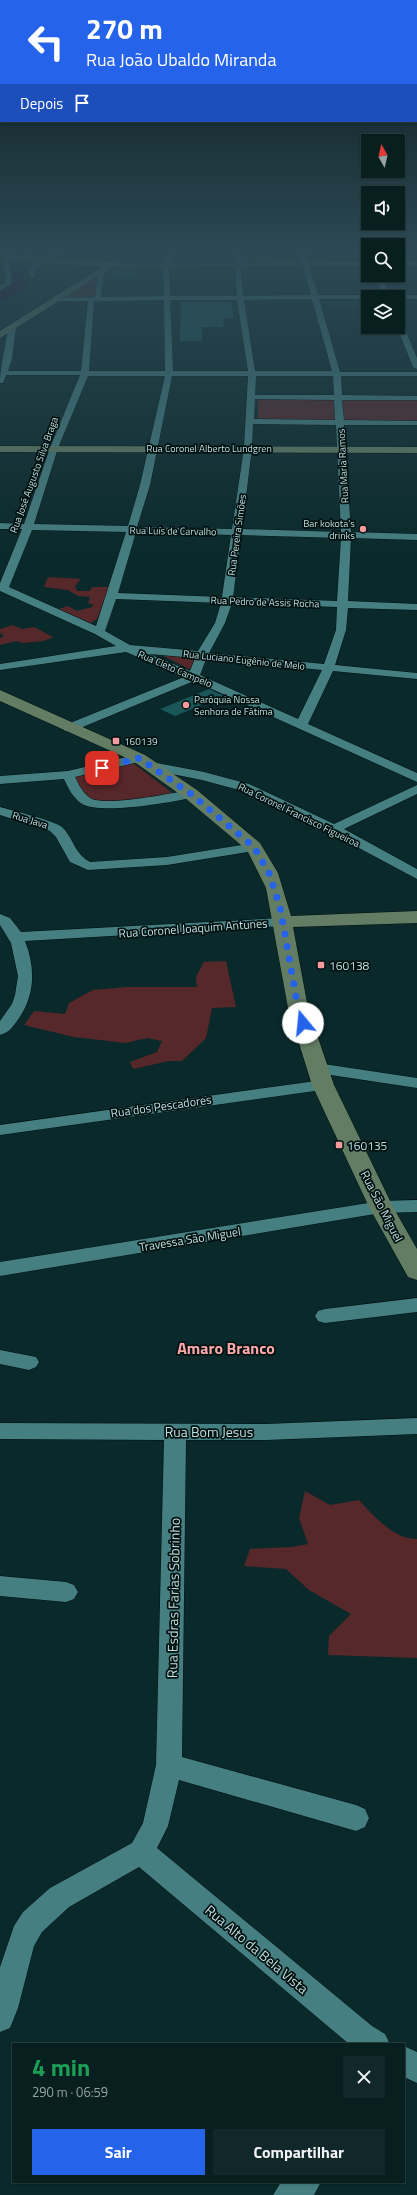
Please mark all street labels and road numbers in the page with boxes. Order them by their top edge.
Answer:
street label: Rua José Augusto Silva Braga [6,415,62,535]
street label: Rua Maria Ramos [334,428,352,504]
street label: Rua Coronel Alberto Lundgren [146,441,272,456]
street label: Rua Pereira Simões [224,493,250,577]
street label: Rua Luís de Carvalho [129,523,217,539]
street label: Rua Pedro de Assis Rocha [210,593,320,611]
street label: Rua Luciano Eugênio de Melo [182,646,306,674]
street label: Rua Cleto Campelo [136,647,214,691]
street label: Rua Coronel Francisco Figueiroa [236,779,362,851]
street label: Rua Java [10,808,50,832]
street label: Rua Coronel Joaquim Antunes [118,913,269,943]
street label: Rua dos Pescadores [109,1089,213,1122]
street label: Rua São Miguel [356,1167,408,1245]
street label: Travessa São Miguel [138,1222,242,1256]
street label: Rua Bom Jesus [165,1421,253,1442]
street label: Rua Esdras Farias Sobrinho [161,1518,185,1678]
street label: Rua Alto da Bela Vista [201,1899,313,1999]

